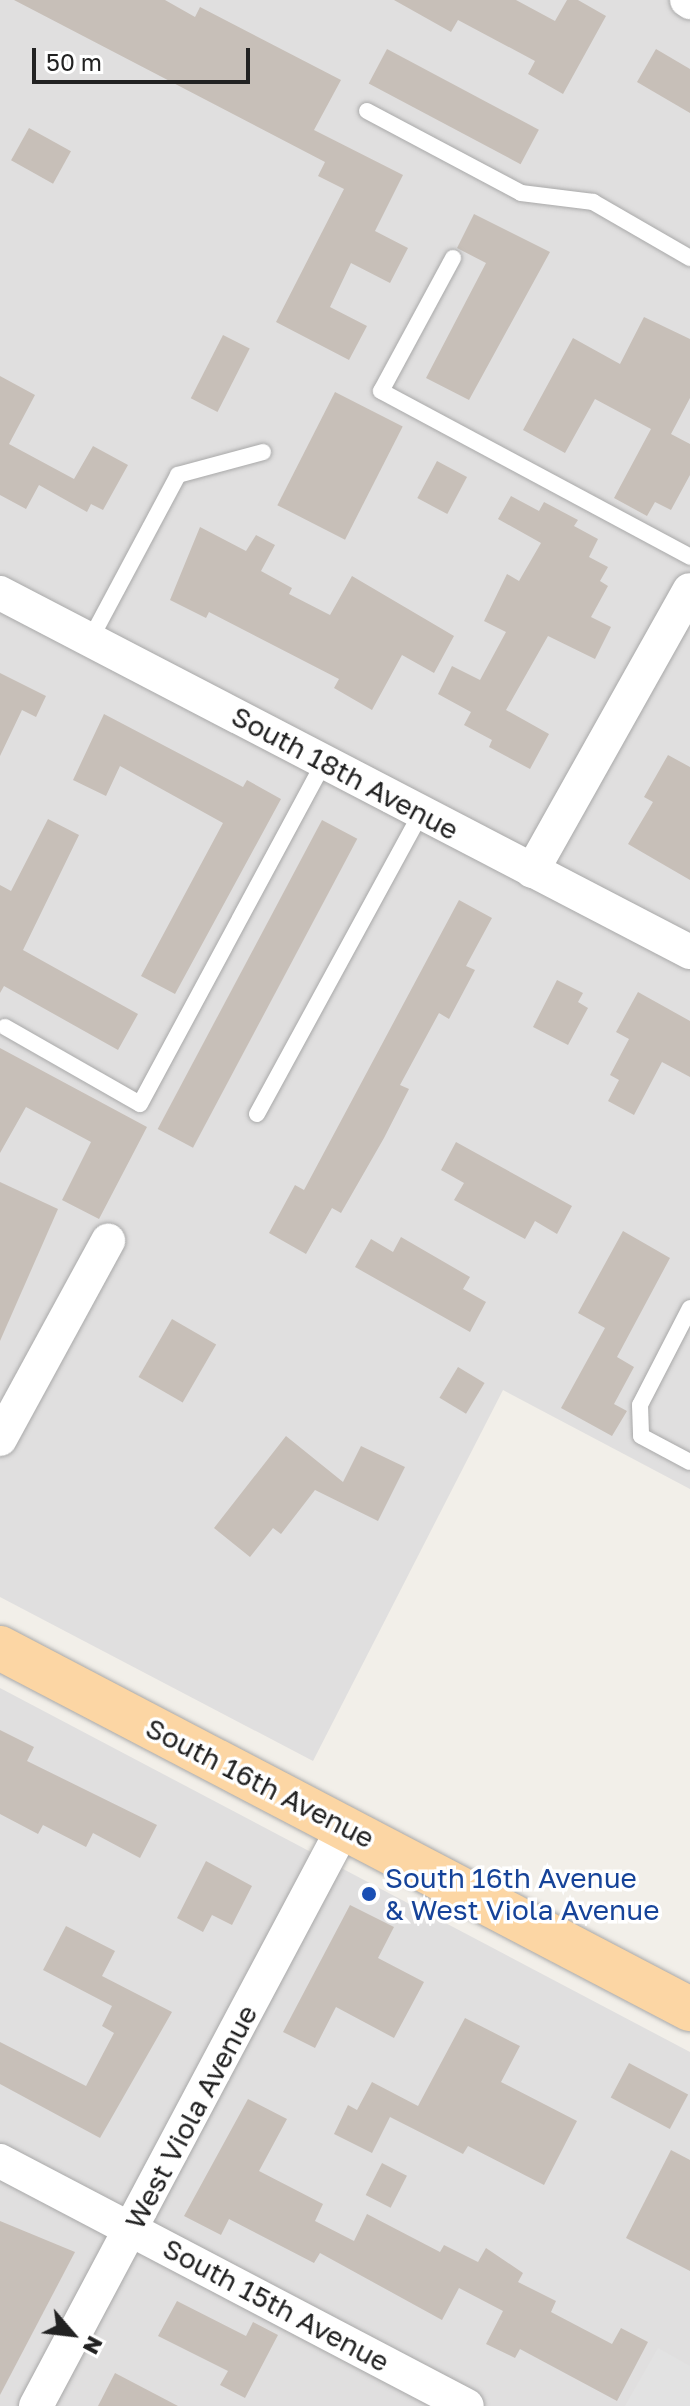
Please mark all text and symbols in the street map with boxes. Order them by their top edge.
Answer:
scale bar [36,32,254,82]
text: 50 m [46,47,102,76]
street label: South 18th Avenue [226,699,464,847]
street label: South 16th Avenue [140,1711,380,1855]
place label: South 16th Avenue & West Viola Avenue [385,1861,659,1927]
marker: South 16th Avenue & West Viola Avenue [360,1885,378,1903]
street label: West Viola Avenue [118,1999,264,2235]
street label: South 15th Avenue [157,2231,395,2379]
north arrow [32,2294,112,2374]
text: N [78,2332,109,2359]

